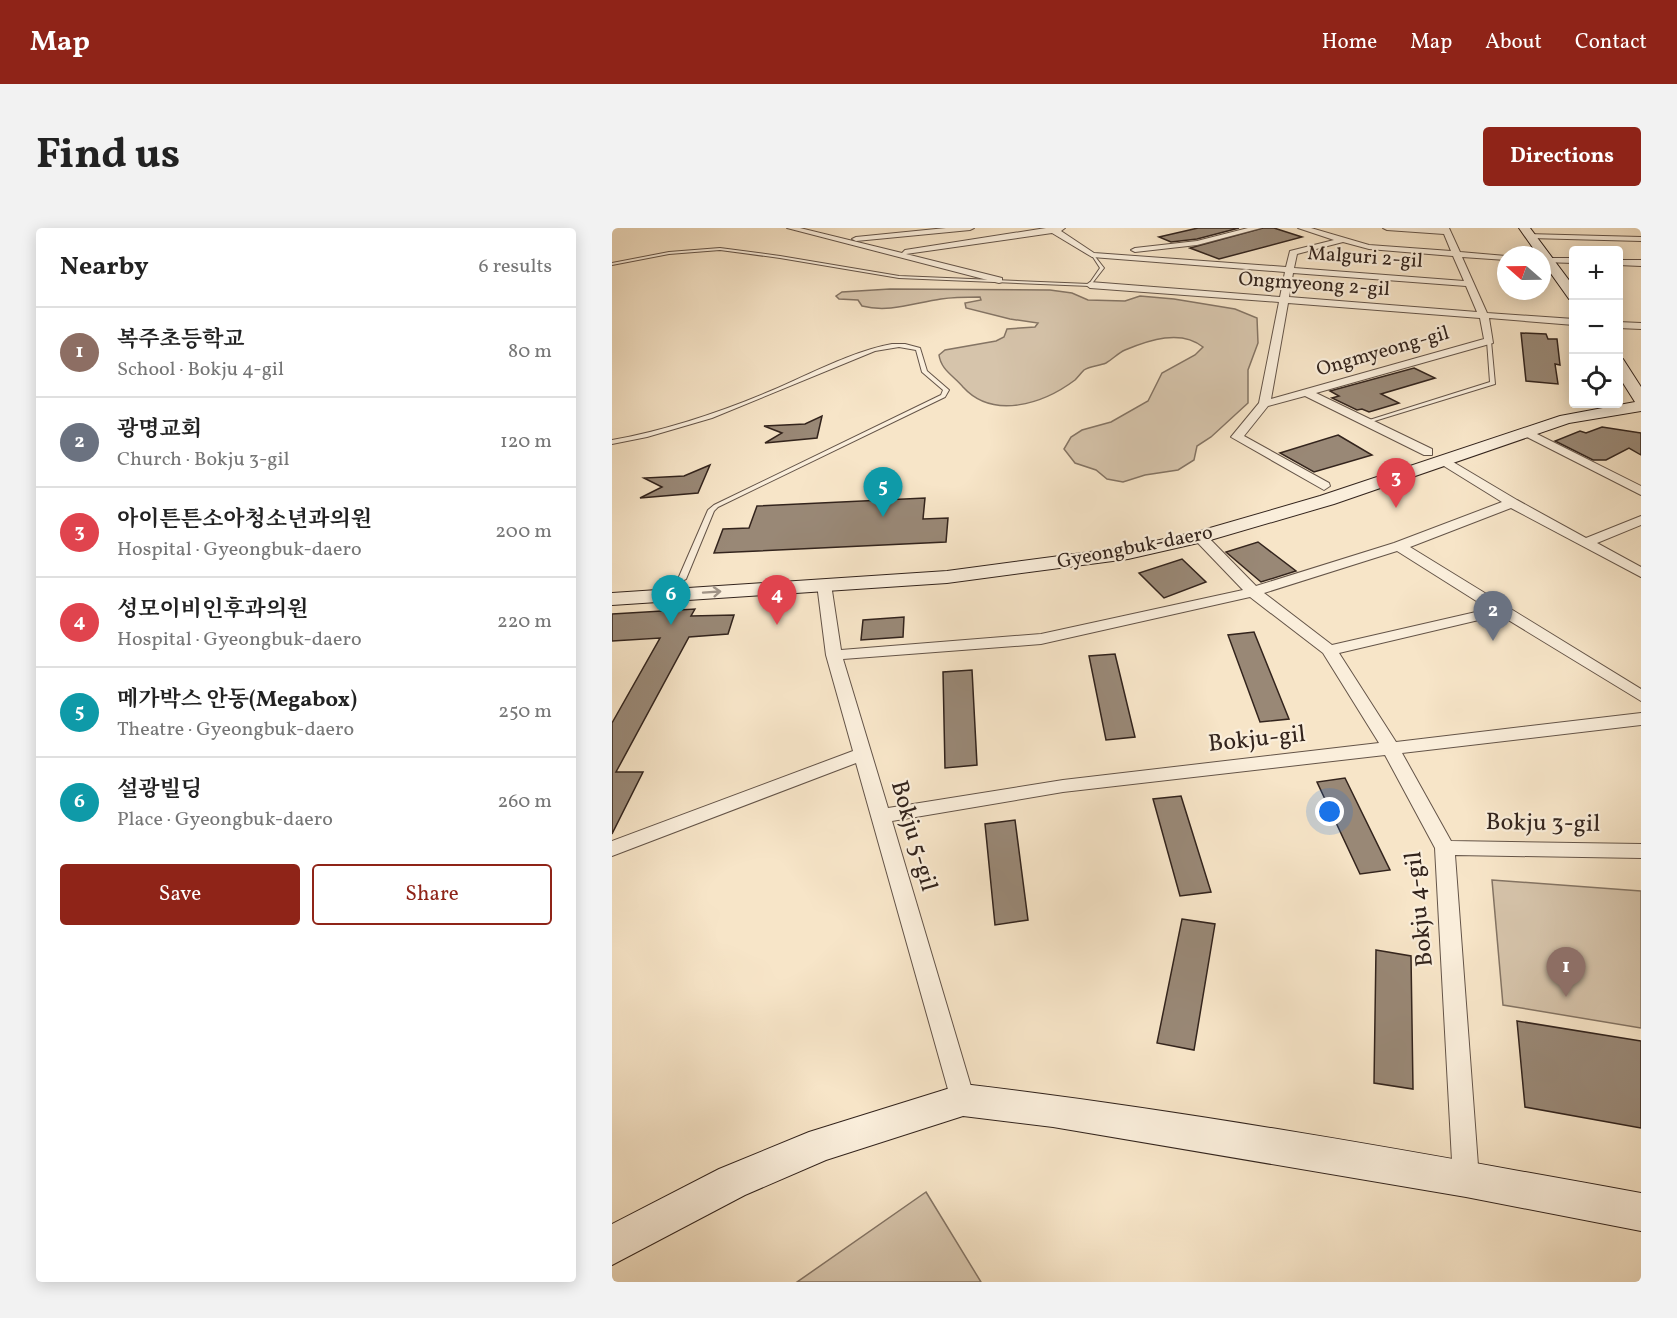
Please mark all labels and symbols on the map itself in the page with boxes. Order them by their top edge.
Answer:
street label: Malguri 2-gil [1306,240,1424,276]
north arrow [1497,246,1551,300]
street label: Ongmyeong 2-gil [1237,266,1391,304]
street label: Ongmyeong-gil [1313,320,1453,384]
pin: 3 [1376,458,1416,508]
pin: 5 [864,468,902,517]
street label: Gyeongbuk-daero [1055,519,1215,577]
pin: 6 [652,576,690,625]
pin: 4 [758,576,796,625]
one-way arrow [702,586,722,597]
pin: 2 [1474,592,1512,641]
street label: Bokju-gil [1207,718,1307,762]
street label: Bokju 5-gil [881,777,945,895]
your location [1315,797,1344,826]
street label: Bokju 3-gil [1485,806,1601,842]
street label: Bokju 4-gil [1397,850,1443,968]
pin: 1 [1546,948,1586,997]

